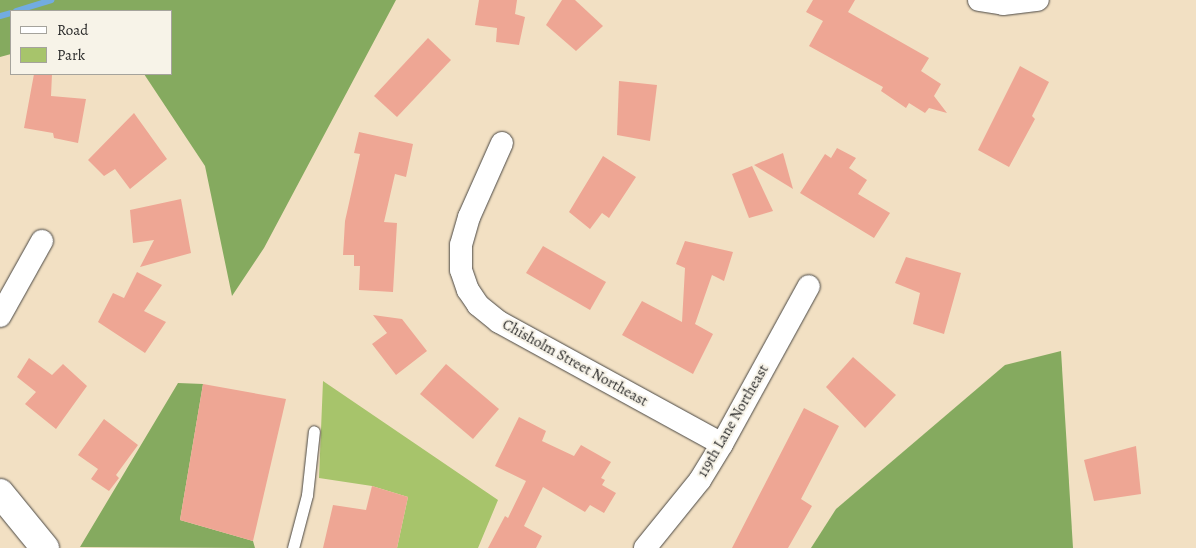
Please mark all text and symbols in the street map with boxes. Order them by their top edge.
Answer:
legend [10,10,172,75]
text: Road [57,20,88,40]
text: Park [57,45,85,65]
street label: Chisholm Street Northeast [499,316,651,410]
street label: 119th Lane Northeast [693,362,773,480]

